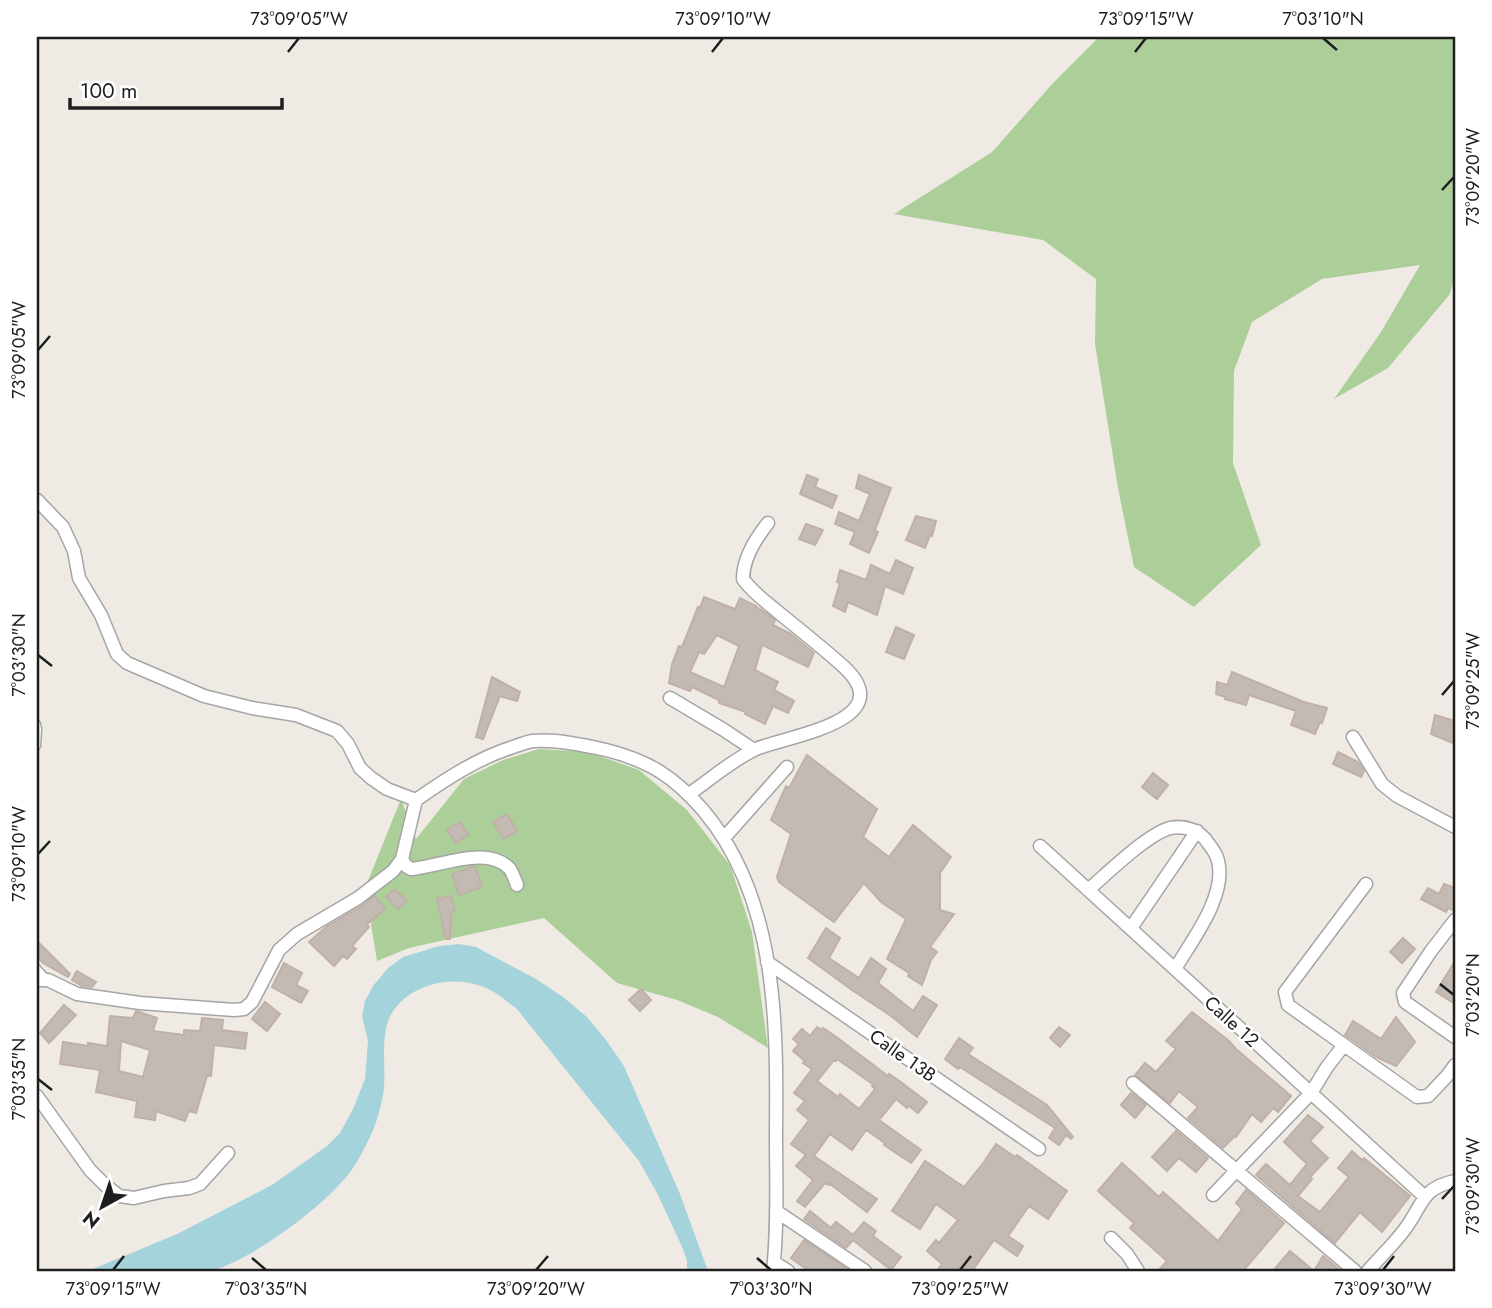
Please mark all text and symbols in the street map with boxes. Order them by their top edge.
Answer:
text: 73°09'05"W [250,6,348,32]
text: 73°09'10"W [675,6,771,32]
text: 73°09'15"W [1098,6,1194,32]
text: 7°03'10"N [1282,6,1364,32]
scale bar [70,66,282,110]
text: 100 m [80,76,137,106]
text: 73°09'20"W [1460,128,1486,226]
text: 73°09'05"W [6,301,32,399]
text: 7°03'30"N [6,613,32,697]
text: 73°09'25"W [1460,632,1486,730]
text: 73°09'10"W [6,806,32,902]
text: 7°03'20"N [1460,953,1486,1037]
street label: Calle 12 [1198,989,1265,1053]
street label: Calle 13B [864,1023,942,1088]
text: 7°03'35"N [6,1038,32,1120]
text: 73°09'30"W [1460,1137,1486,1235]
north arrow [66,1172,136,1242]
text: N [77,1204,106,1235]
text: 73°09'15"W [65,1276,161,1302]
text: 7°03'35"N [225,1276,307,1302]
text: 73°09'20"W [487,1276,585,1302]
text: 7°03'30"N [729,1276,813,1302]
text: 73°09'25"W [911,1276,1009,1302]
text: 73°09'30"W [1334,1276,1432,1302]

